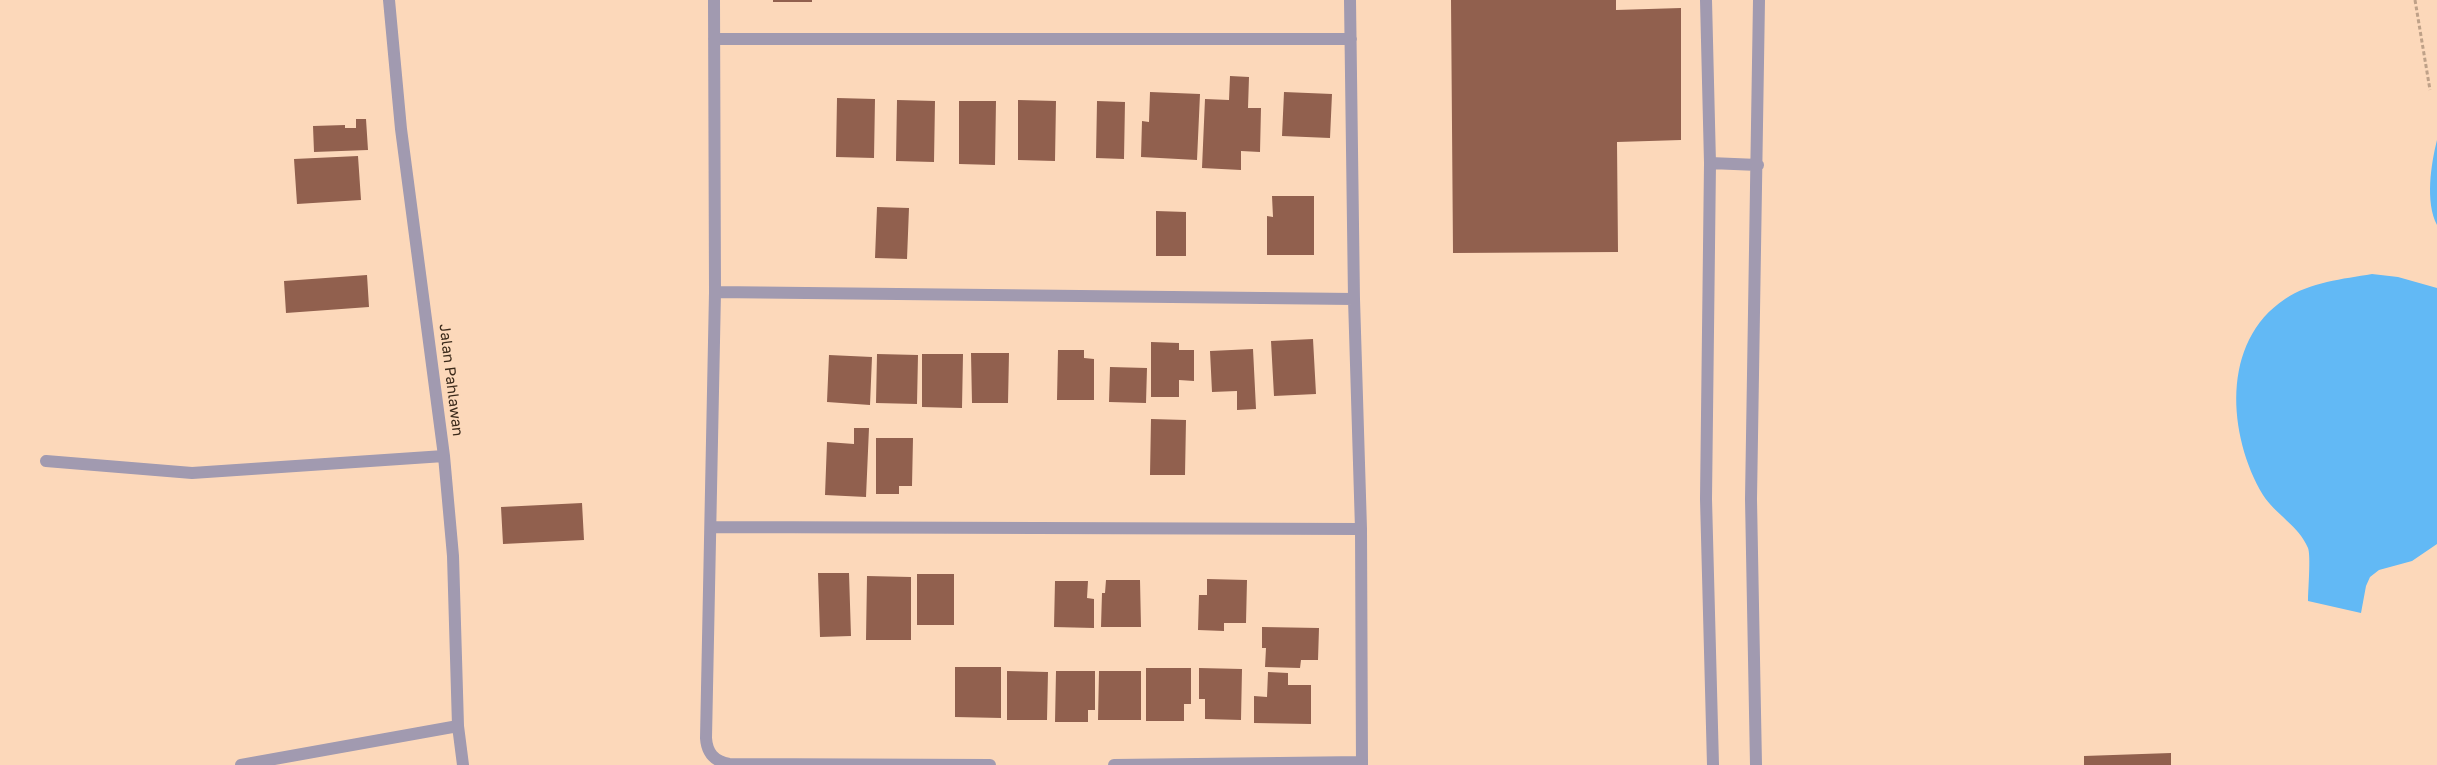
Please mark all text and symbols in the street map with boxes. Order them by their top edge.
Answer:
street label: Jalan Pahlawan [435,323,467,437]

